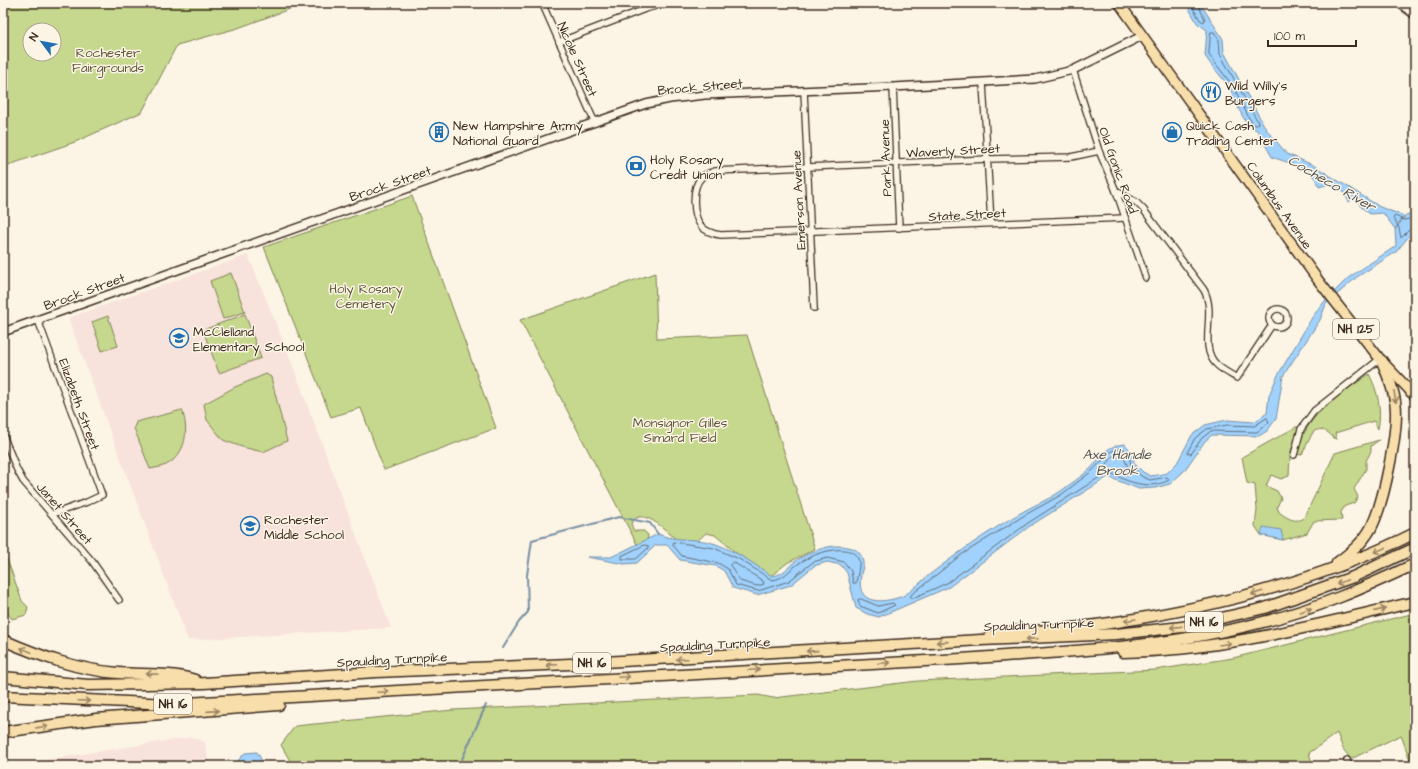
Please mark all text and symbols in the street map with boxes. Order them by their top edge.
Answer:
street label: Nicole Street [553,19,602,100]
north arrow [22,22,62,62]
scale bar [1268,22,1356,48]
text: 100 m [1274,28,1305,45]
text: N [26,30,42,44]
park label: Rochester Fairgrounds [72,44,145,78]
street label: Brock Street [657,74,744,100]
place label: Wild Willy's Burgers [1225,77,1288,111]
restaurant icon: Wild Willy's Burgers [1200,81,1222,103]
place label: New Hampshire Army National Guard [453,117,583,150]
place label: Quick Cash Trading Center [1186,117,1277,151]
street label: Park Avenue [876,119,896,197]
building icon: New Hampshire Army National Guard [428,121,450,143]
shop icon: Quick Cash Trading Center [1161,121,1183,143]
street label: Old Gonic Road [1094,125,1142,216]
street label: Waverly Street [906,140,1001,163]
street label: Emerson Avenue [787,150,811,250]
place label: Holy Rosary Credit Union [650,151,724,184]
water label: Cocheco River [1284,151,1380,218]
bank icon: Holy Rosary Credit Union [625,155,647,177]
street label: Columbus Avenue [1242,158,1316,253]
street label: Brock Street [347,161,434,206]
street label: State Street [928,204,1007,226]
street label: Brock Street [41,269,128,315]
park label: Holy Rosary Cemetery [329,280,403,314]
road number: NH 125 [1333,319,1379,339]
place label: McClelland Elementary School [193,323,305,357]
school or university icon: McClelland Elementary School [168,327,190,349]
street label: Elizabeth Street [54,356,104,453]
one-way arrow [1391,391,1399,404]
park label: Monsignor Gilles Simard Field [633,414,728,447]
water label: Axe Handle Brook [1083,445,1153,481]
street label: Janet Street [32,478,97,549]
place label: Rochester Middle School [264,511,344,544]
school or university icon: Rochester Middle School [239,515,261,537]
one-way arrow [1374,547,1386,554]
one-way arrow [1336,579,1348,587]
one-way arrow [1251,590,1264,597]
one-way arrow [1299,605,1311,613]
one-way arrow [1373,606,1386,614]
road number: NH 16 [1185,612,1223,632]
street label: Spaulding Turnpike [984,614,1095,637]
one-way arrow [1124,616,1137,624]
one-way arrow [1170,623,1183,631]
street label: Spaulding Turnpike [659,633,771,658]
one-way arrow [1026,635,1039,642]
one-way arrow [936,639,949,646]
one-way arrow [1219,639,1232,647]
one-way arrow [20,645,32,653]
one-way arrow [806,647,819,654]
street label: Spaulding Turnpike [336,648,448,673]
road number: NH 16 [573,653,611,673]
one-way arrow [676,655,689,662]
one-way arrow [877,660,890,667]
one-way arrow [546,661,559,669]
one-way arrow [747,667,760,674]
one-way arrow [146,670,159,678]
one-way arrow [617,674,630,681]
one-way arrow [376,689,389,696]
road number: NH 16 [154,694,192,714]
one-way arrow [77,697,90,705]
one-way arrow [206,708,219,715]
one-way arrow [35,723,48,731]

